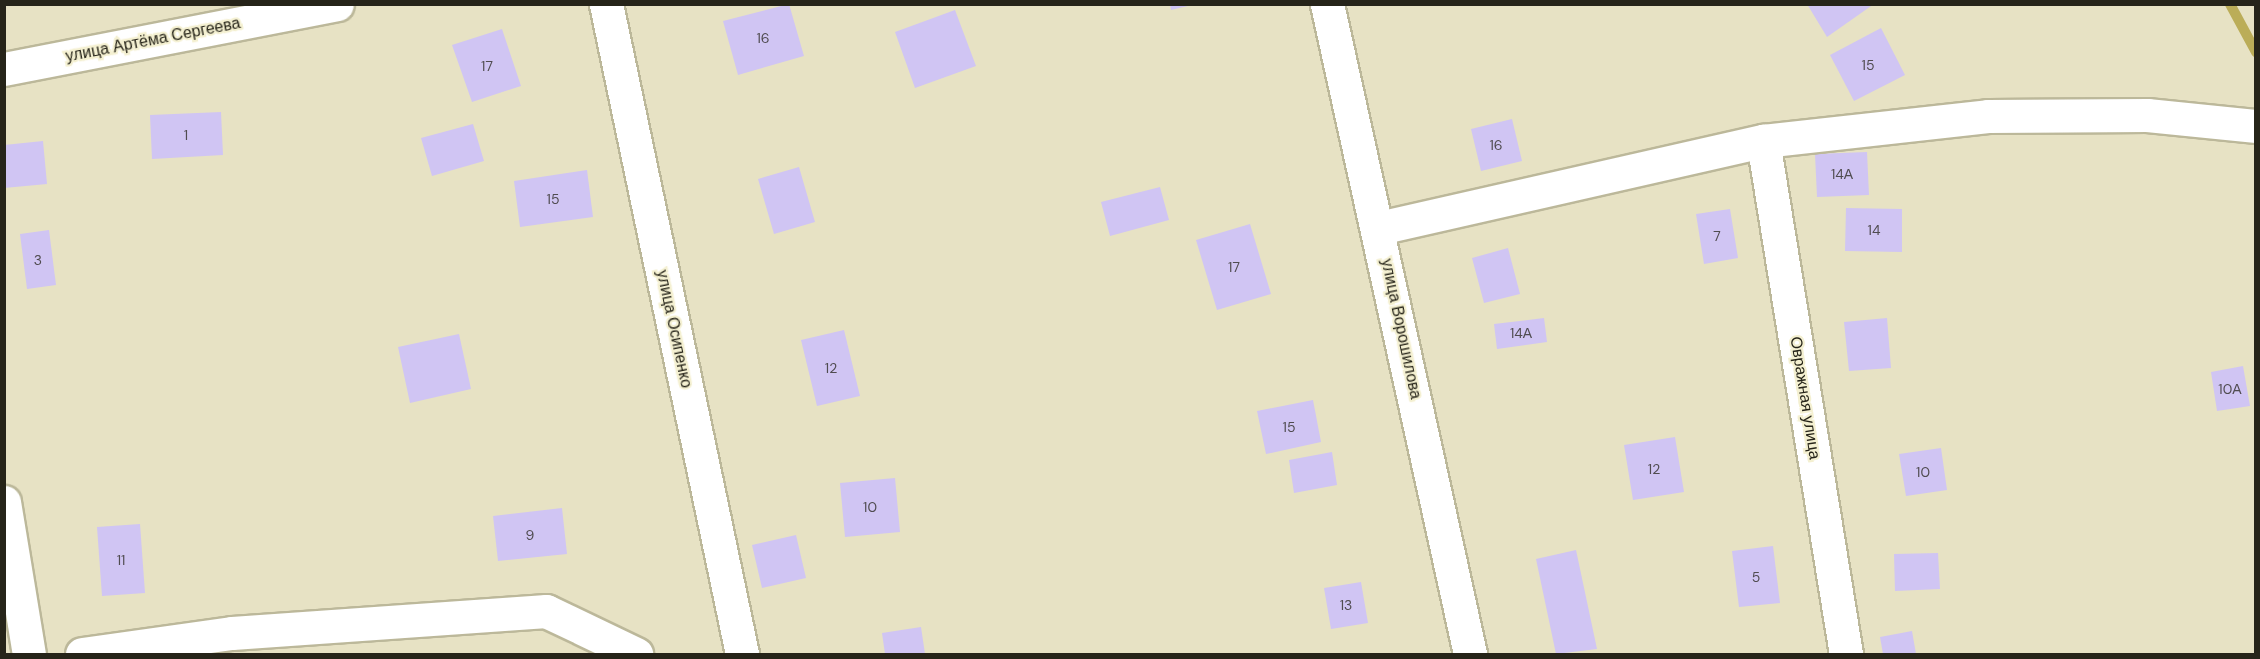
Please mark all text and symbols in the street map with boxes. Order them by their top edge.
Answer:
street label: улица Артёма Сергеева [64,14,242,66]
house number: 16 [756,30,770,46]
house number: 15 [1862,57,1874,73]
house number: 17 [481,58,493,74]
house number: 1 [184,127,188,143]
house number: 16 [1489,137,1503,153]
house number: 14А [1831,166,1853,182]
house number: 15 [547,191,559,207]
house number: 14 [1868,222,1880,238]
house number: 7 [1713,228,1721,244]
house number: 3 [34,252,42,268]
street label: улица Ворошилова [1377,257,1425,401]
house number: 17 [1228,259,1240,275]
street label: улица Осипенко [652,268,696,390]
house number: 14А [1510,325,1532,341]
street label: Овражная улица [1786,335,1824,461]
house number: 12 [825,360,837,376]
house number: 10А [2218,381,2242,397]
house number: 15 [1283,419,1295,435]
house number: 12 [1648,461,1660,477]
house number: 10 [1916,464,1930,480]
house number: 10 [863,499,877,515]
house number: 9 [526,527,534,543]
house number: 11 [117,552,125,568]
house number: 5 [1752,569,1760,585]
house number: 13 [1340,597,1352,613]

